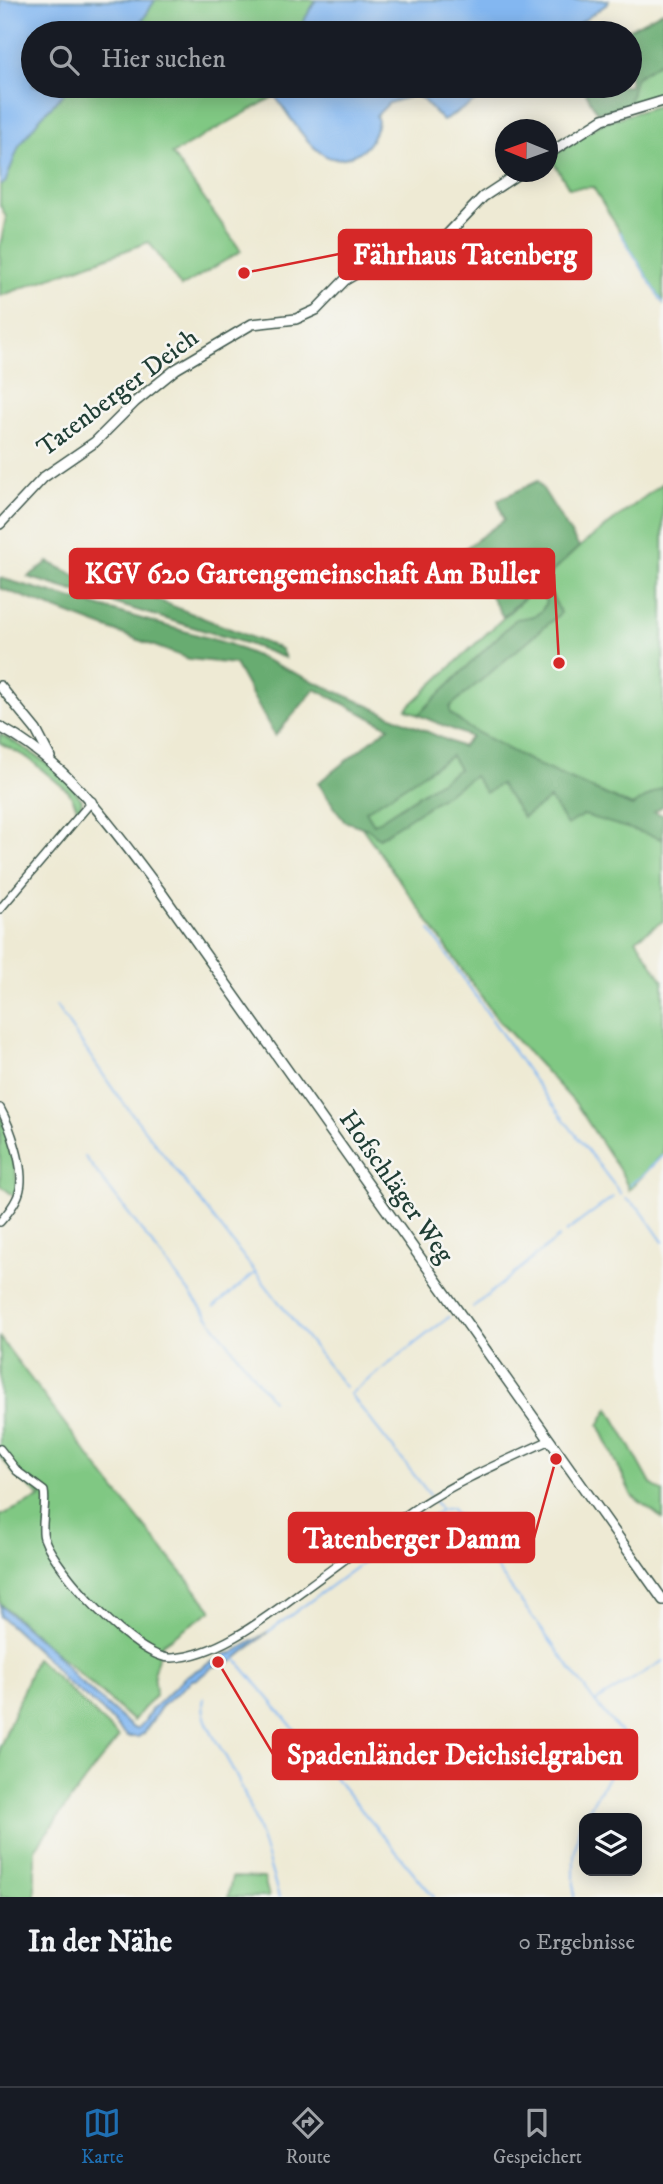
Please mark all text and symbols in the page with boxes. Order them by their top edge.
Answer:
search box [21,21,642,98]
icon: search [45,41,83,79]
text: Hier suchen [101,43,226,76]
north arrow [495,119,558,182]
callout: Fährhaus Tatenberg [339,230,591,279]
text: Fährhaus Tatenberg [353,238,578,273]
street label: Tatenberger Deich [31,321,206,465]
callout: KGV 620 Gartengemeinschaft Am Buller [70,549,554,598]
text: KGV 620 Gartengemeinschaft Am Buller [84,557,540,592]
street label: Hofschläger Weg [331,1104,461,1270]
callout: Tatenberger Damm [289,1513,534,1562]
text: Tatenberger Damm [302,1522,521,1557]
callout: Spadenländer Deichsielgraben [273,1730,637,1779]
text: Spadenländer Deichsielgraben [287,1738,623,1773]
map controls [579,1813,642,1876]
button: layers [579,1813,642,1876]
text: In der Nähe [28,1924,172,1961]
text: 0 Ergebnisse [519,1928,635,1957]
tab: Karte [81,2104,124,2169]
tab: Route [286,2104,331,2169]
tab: Gespeichert [493,2104,582,2169]

